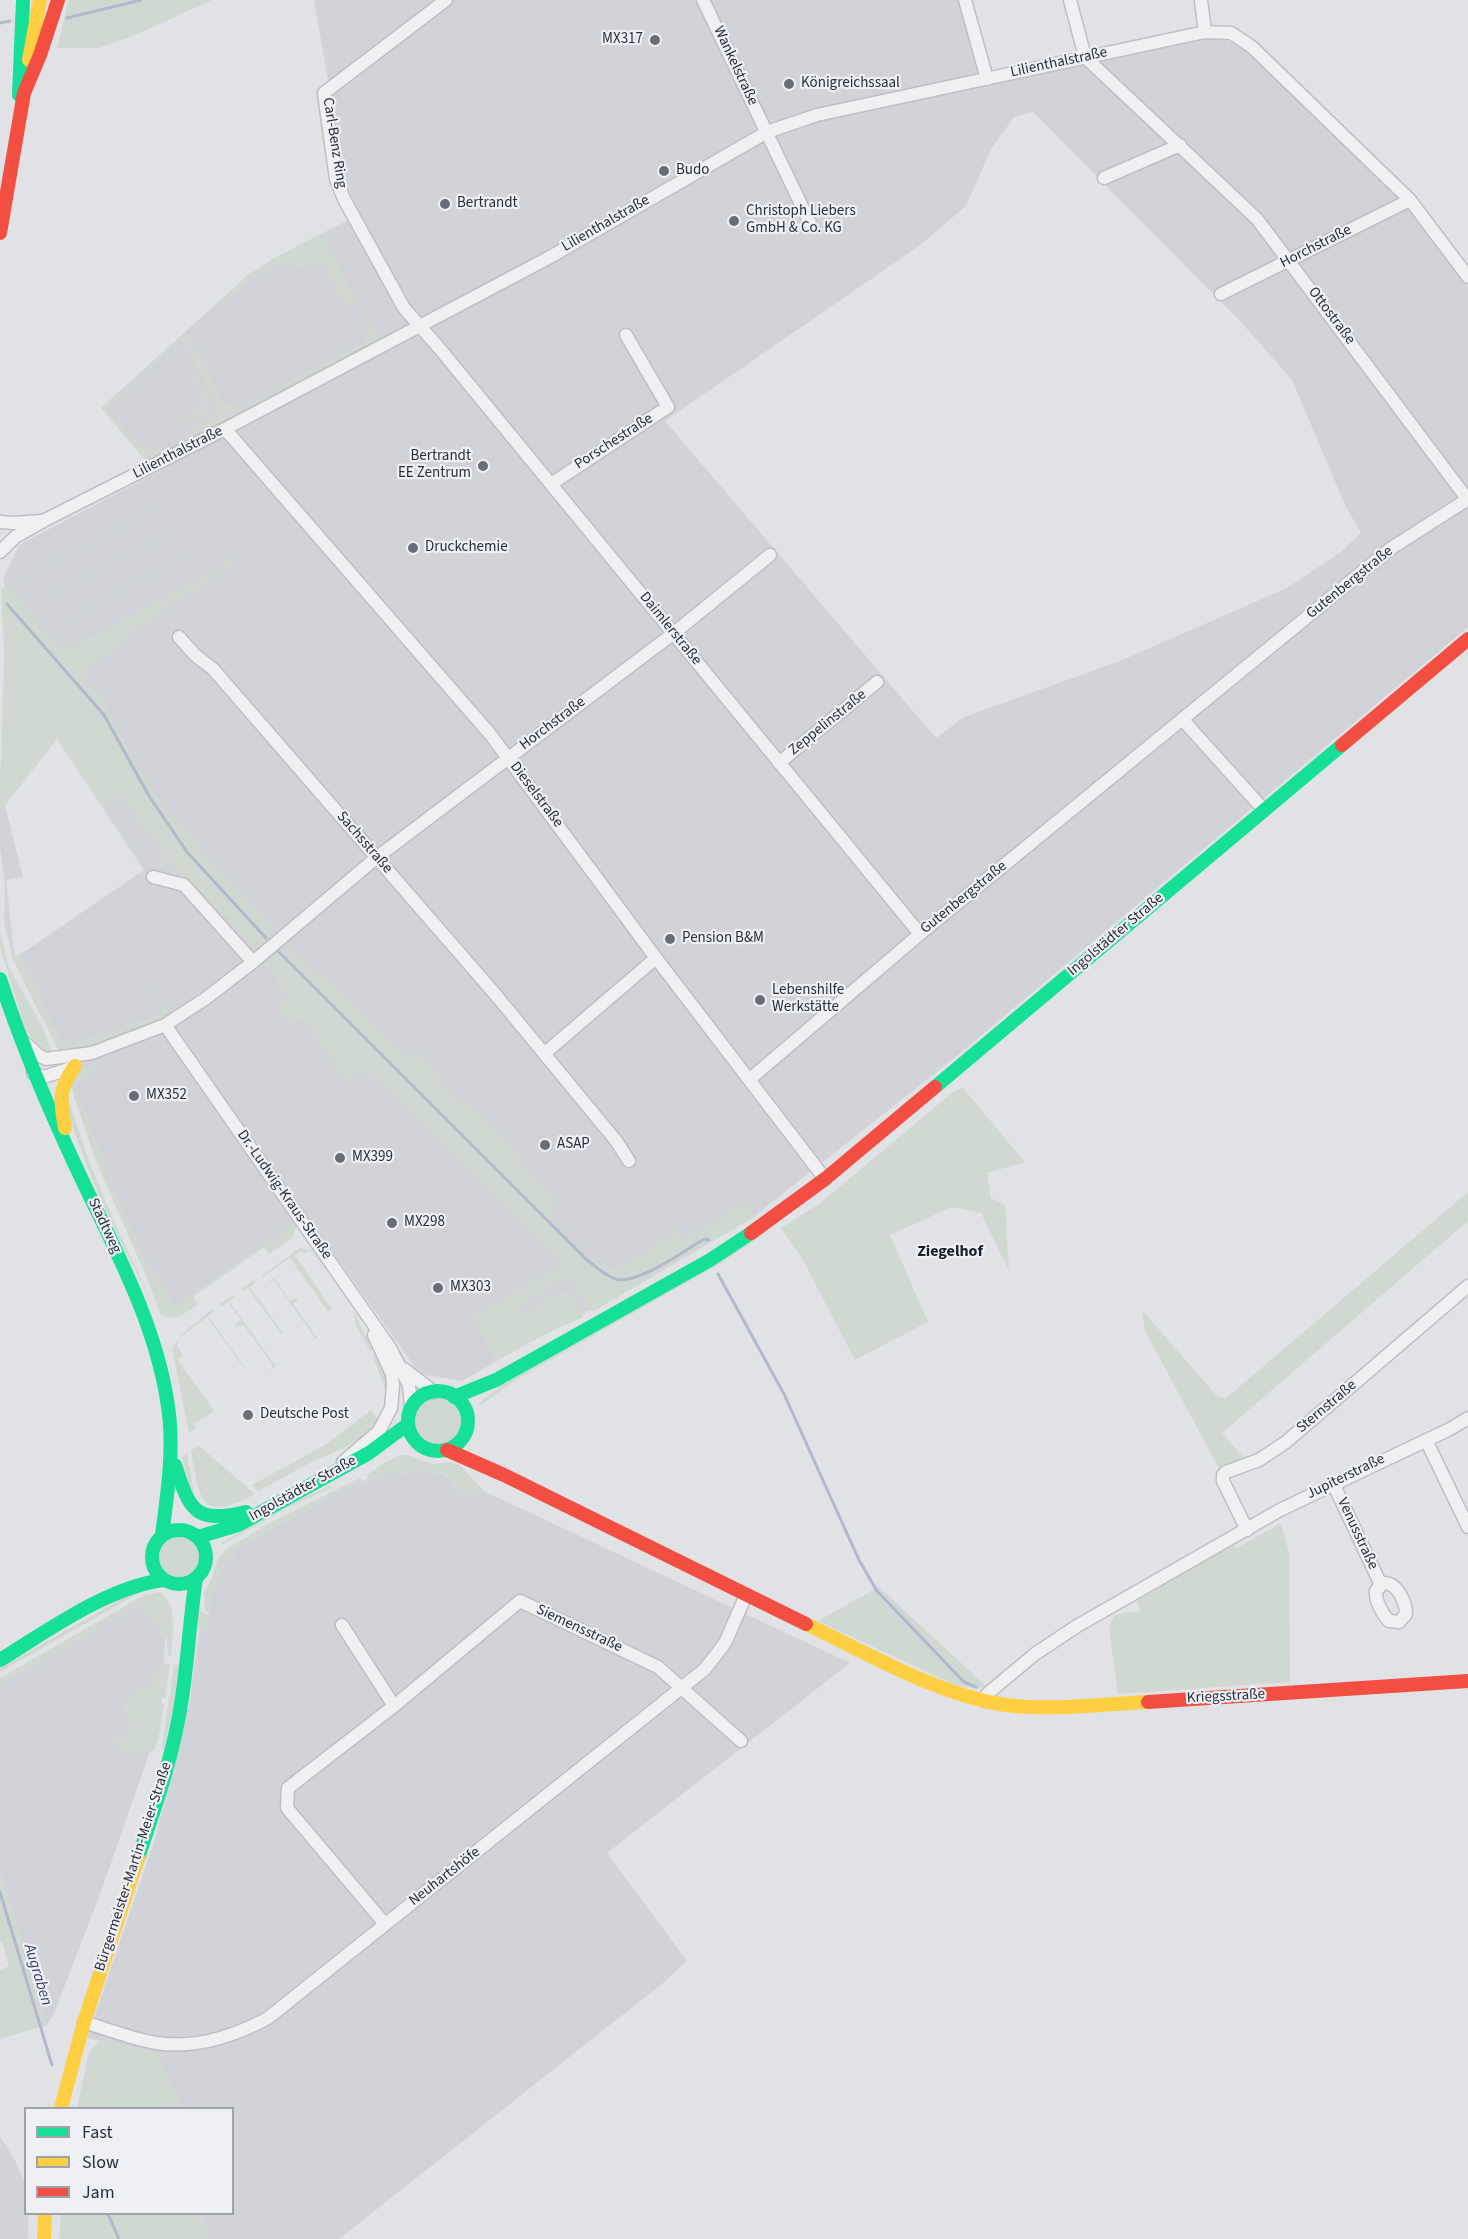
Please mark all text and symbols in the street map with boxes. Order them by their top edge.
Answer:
street label: Wankelstraße [709,24,761,108]
place label: MX317 [602,31,643,49]
marker: MX317 [648,33,662,47]
street label: Lilienthalstraße [1009,44,1109,82]
place label: Königreichssaal [801,75,900,93]
marker: Königreichssaal [782,77,796,91]
street label: Carl-Benz Ring [318,96,350,190]
place label: Budo [676,162,709,180]
marker: Budo [657,164,671,178]
street label: Lilienthalstraße [559,192,653,256]
place label: Bertrandt [457,195,518,213]
marker: Bertrandt [438,197,452,211]
place label: Christoph Liebers GmbH & Co. KG [746,203,856,238]
marker: Christoph Liebers GmbH & Co. KG [727,214,741,228]
street label: Horchstraße [1277,221,1355,273]
street label: Ottostraße [1304,284,1358,348]
street label: Porschestraße [571,410,657,474]
street label: Lilienthalstraße [130,423,226,483]
place label: Bertrandt EE Zentrum [398,448,471,483]
marker: Bertrandt EE Zentrum [476,459,490,473]
place label: Druckchemie [425,539,508,557]
marker: Druckchemie [406,541,420,555]
street label: Gutenbergstraße [1303,543,1397,623]
street label: Daimlerstraße [635,589,705,669]
street label: Zeppelinstraße [786,686,870,760]
street label: Horchstraße [517,693,589,755]
street label: Dieselstraße [506,759,566,831]
street label: Sachsstraße [332,808,396,878]
street label: Gutenbergstraße [917,858,1011,938]
street label: Ingolstädter Straße [1064,890,1168,980]
place label: Pension B&M [682,930,764,948]
marker: Pension B&M [663,932,677,946]
place label: Lebenshilfe Werkstätte [772,982,844,1017]
marker: Lebenshilfe Werkstätte [753,993,767,1007]
place label: MX352 [146,1087,187,1105]
marker: MX352 [127,1089,141,1103]
street label: Dr.-Ludwig-Kraus-Straße [233,1127,335,1263]
place label: ASAP [557,1136,590,1154]
marker: ASAP [538,1138,552,1152]
place label: MX399 [352,1149,393,1167]
marker: MX399 [333,1151,347,1165]
street label: Stadtweg [83,1195,125,1257]
place label: MX298 [404,1214,445,1232]
marker: MX298 [385,1216,399,1230]
district label: Ziegelhof [917,1242,983,1262]
place label: MX303 [450,1279,491,1297]
marker: MX303 [431,1281,445,1295]
street label: Sternstraße [1293,1377,1361,1437]
place label: Deutsche Post [260,1406,349,1424]
marker: Deutsche Post [241,1408,255,1422]
street label: Jupiterstraße [1304,1450,1388,1504]
street label: Ingolstädter Straße [246,1452,360,1526]
street label: Venusstraße [1333,1495,1381,1573]
street label: Siemensstraße [533,1601,625,1657]
street label: Kriegsstraße [1186,1686,1266,1708]
street label: Bürgermeister-Martin-Meier-Straße [92,1760,176,1974]
street label: Neuhartshöfe [406,1844,484,1910]
water label: Augraben [19,1942,55,2008]
legend [24,2107,234,2215]
text: Fast [82,2120,113,2145]
text: Slow [82,2150,119,2175]
text: Jam [82,2180,115,2205]

